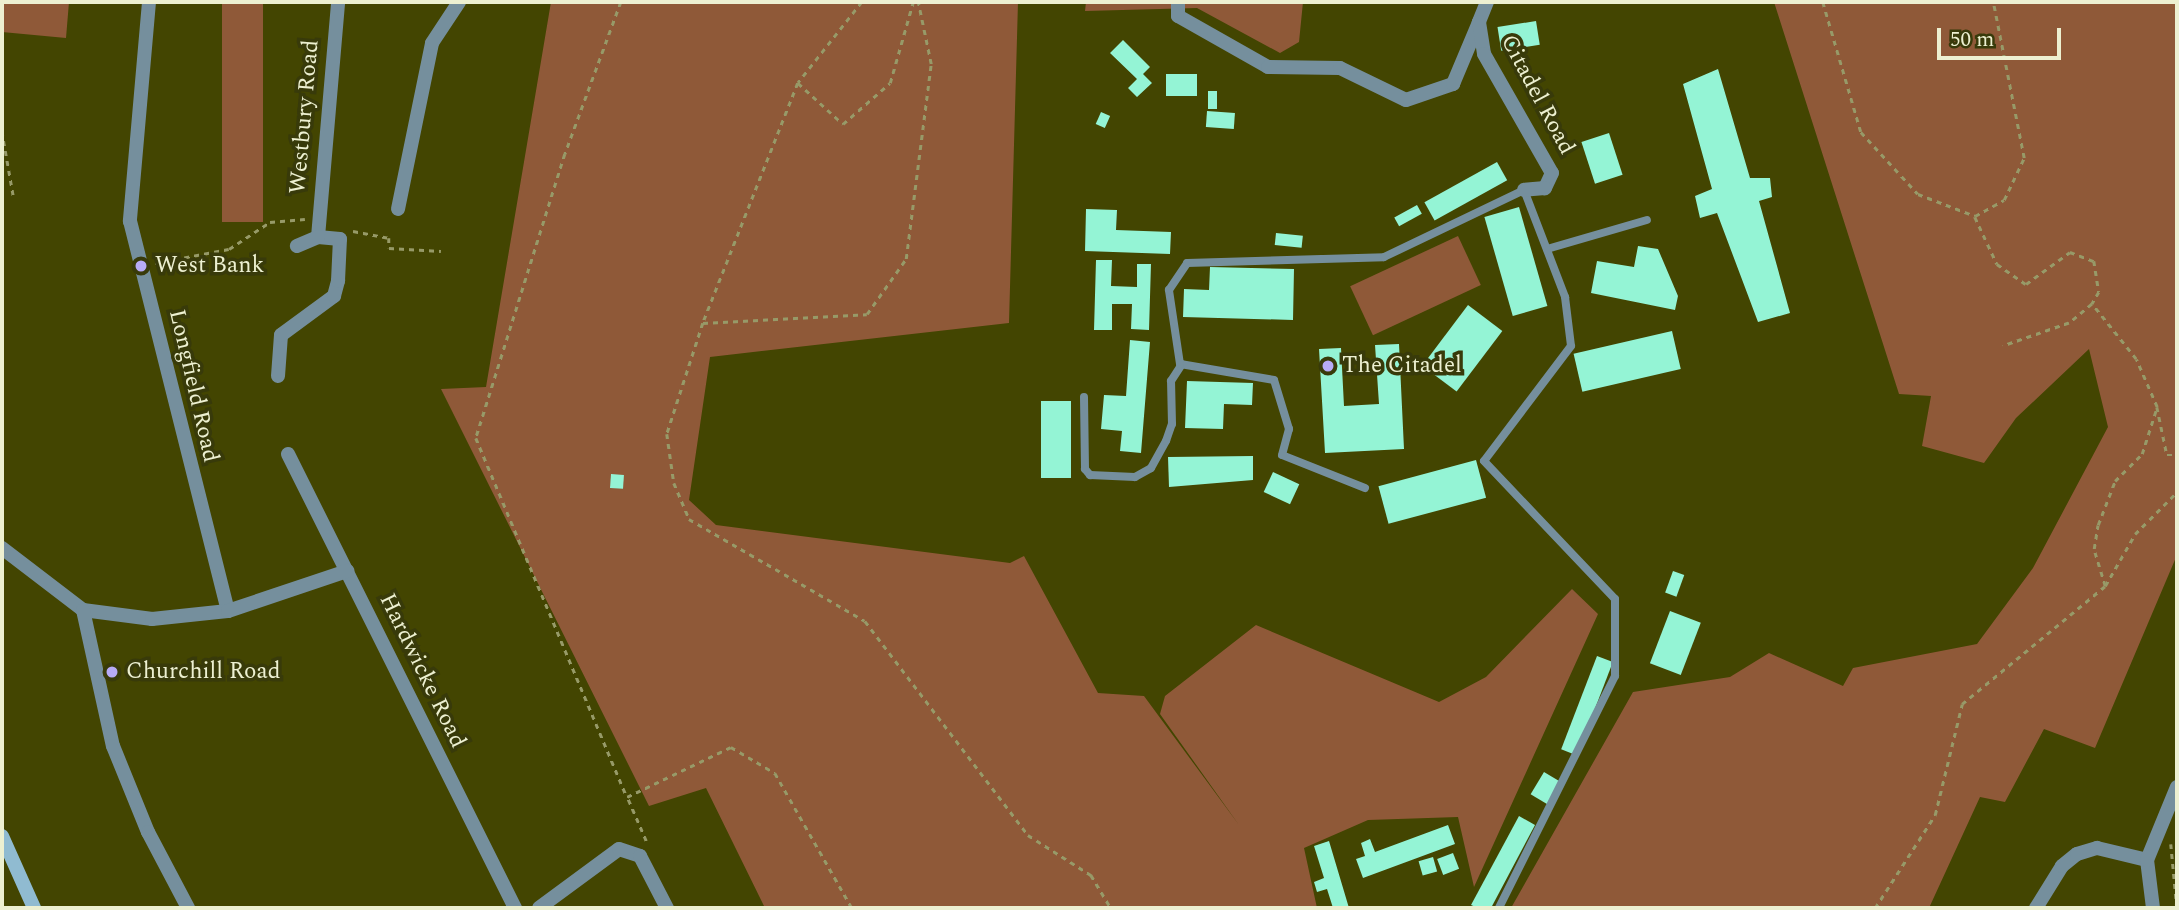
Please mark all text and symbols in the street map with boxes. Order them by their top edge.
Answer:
scale bar [1941,14,2065,58]
text: 50 m [1950,24,1994,56]
street label: Citadel Road [1494,30,1580,160]
street label: Westbury Road [285,39,325,195]
place label: West Bank [155,252,264,280]
marker: West Bank [133,258,149,274]
street label: Longfield Road [162,307,224,465]
place label: The Citadel [1342,352,1462,380]
marker: The Citadel [1320,358,1336,374]
street label: Hardwicke Road [373,589,471,753]
place label: Churchill Road [126,658,281,686]
marker: Churchill Road [104,664,120,680]

